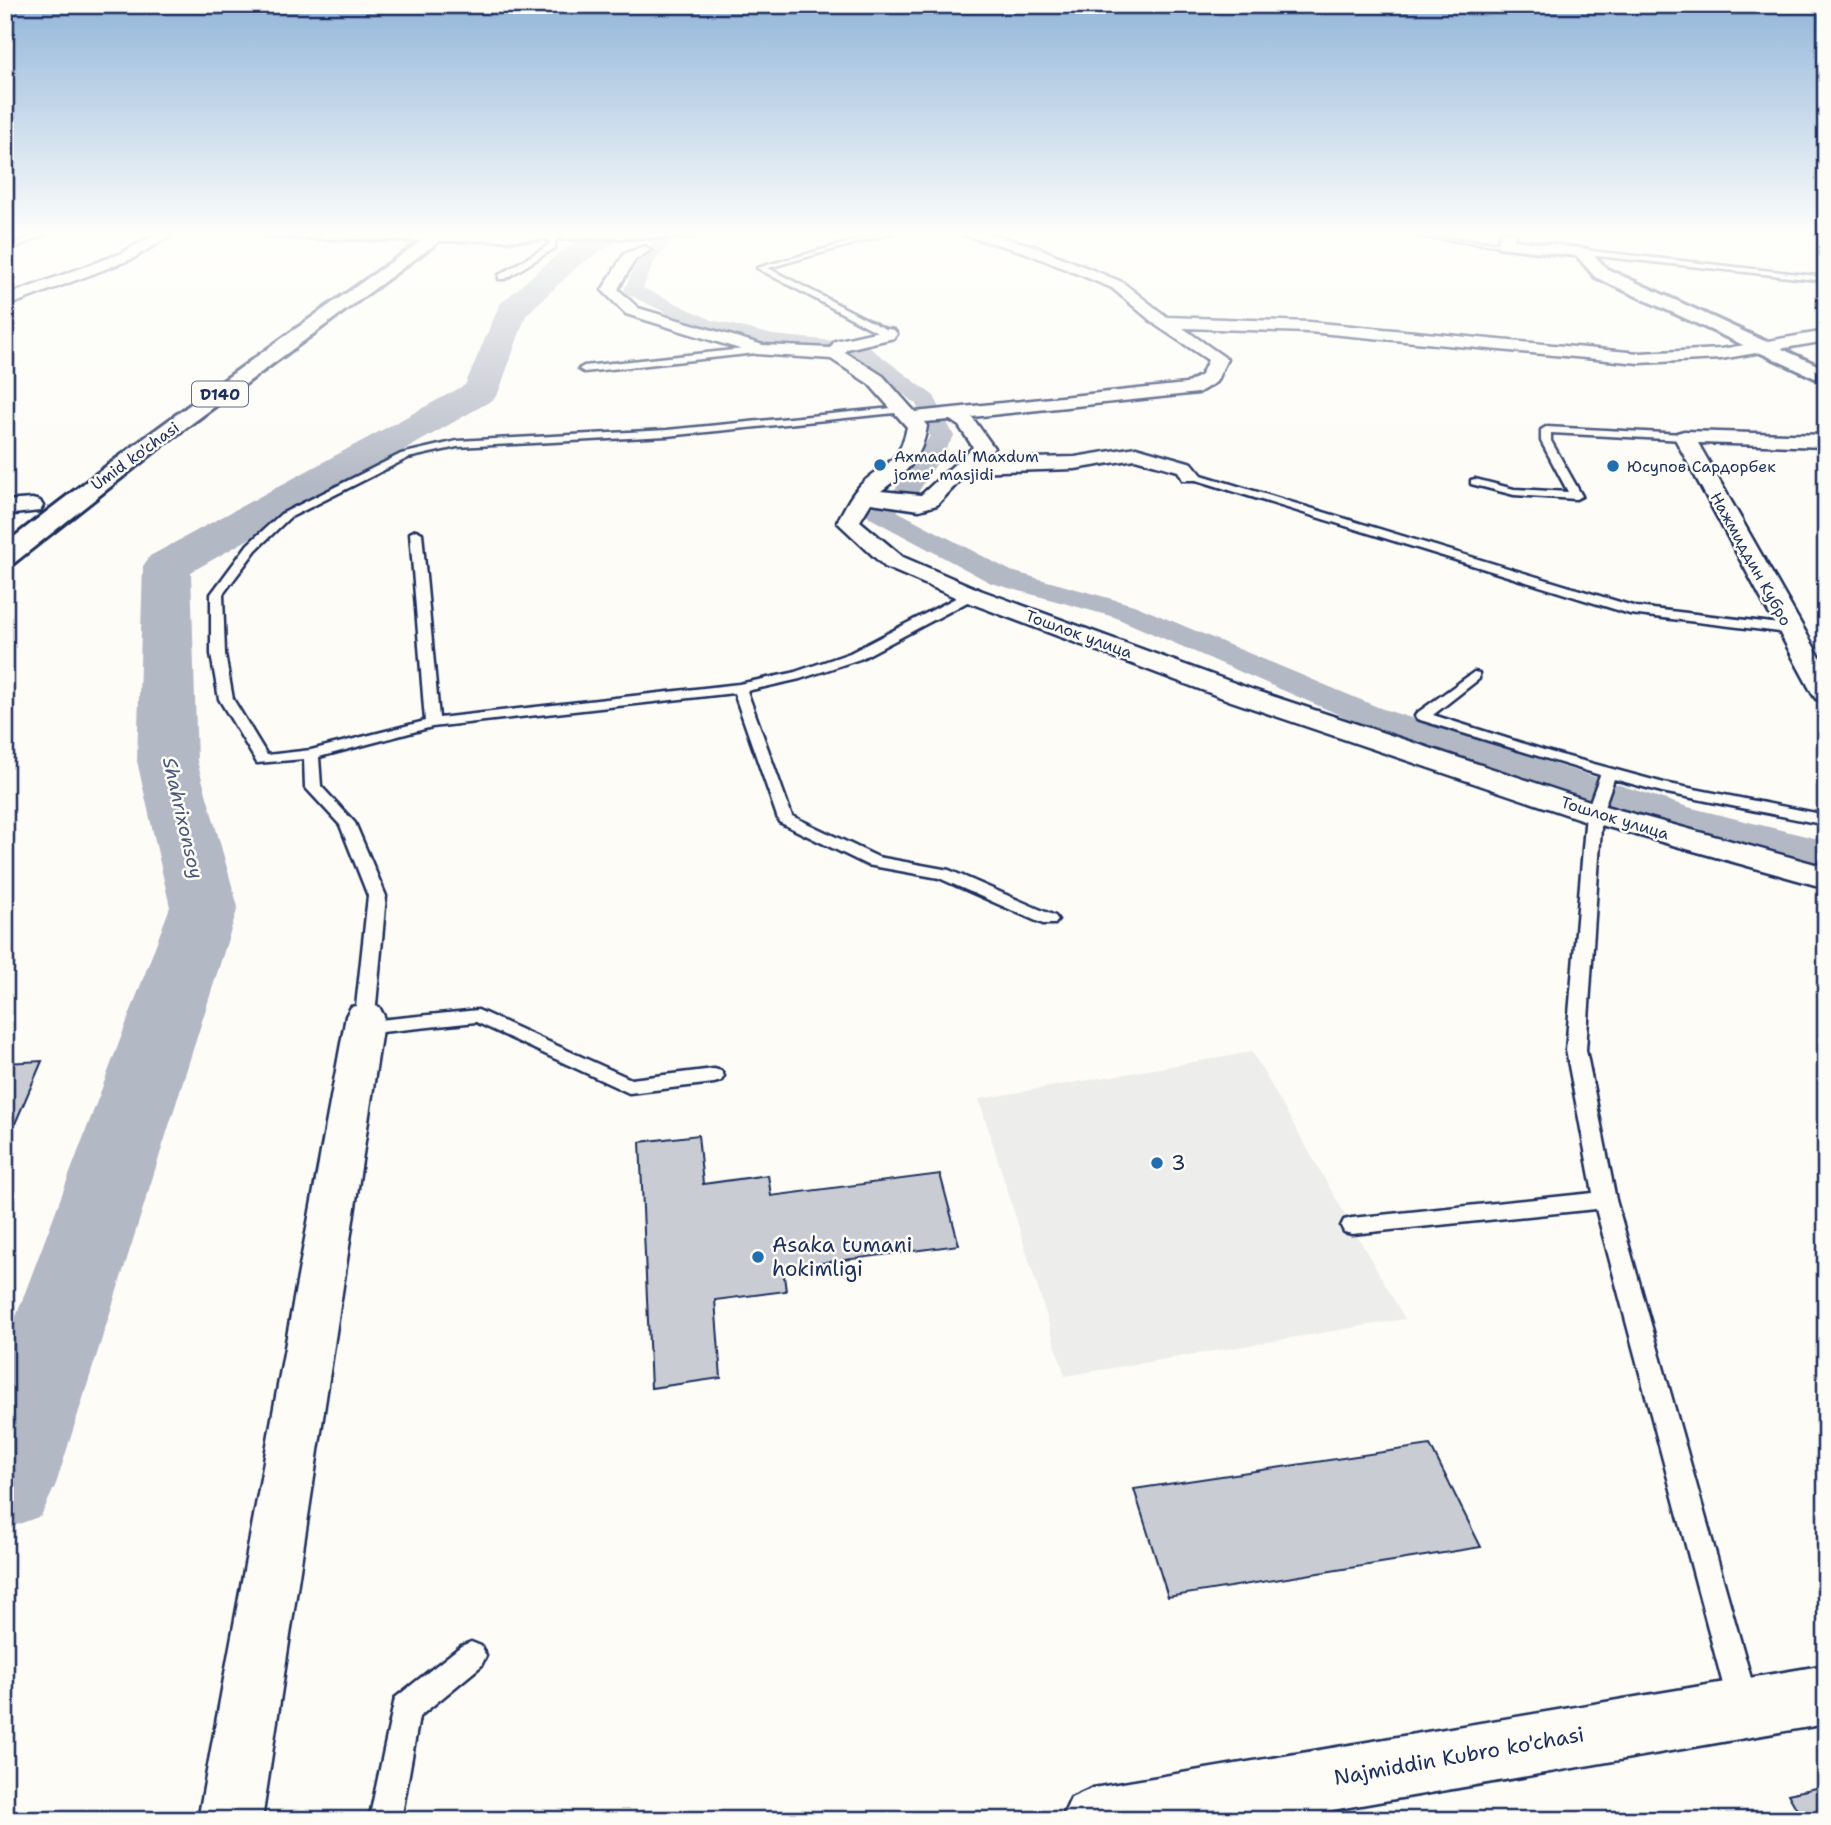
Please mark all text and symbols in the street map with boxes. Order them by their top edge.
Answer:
road number: D140 [192,382,248,406]
street label: Umid ko'chasi [87,417,183,495]
place label: Axmadali Maxdum jome' masjidi [893,446,1039,485]
place label: Юсупов Сардорбек [1627,456,1776,477]
marker: Axmadali Maxdum jome' masjidi [872,457,888,473]
marker: Юсупов Сардорбек [1605,458,1621,474]
street label: Нажмиддин Кубро [1706,488,1796,630]
street label: Тошлок улица [1023,605,1135,663]
water label: Shahrixonsoy [157,755,209,881]
street label: Тошлок улица [1558,792,1672,844]
place label: 3 [1171,1149,1186,1177]
marker: 3 [1149,1155,1165,1171]
place label: Asaka tumani hokimligi [772,1231,912,1283]
marker: Asaka tumani hokimligi [750,1249,766,1265]
street label: Najmiddin Kubro ko'chasi [1332,1720,1586,1792]

